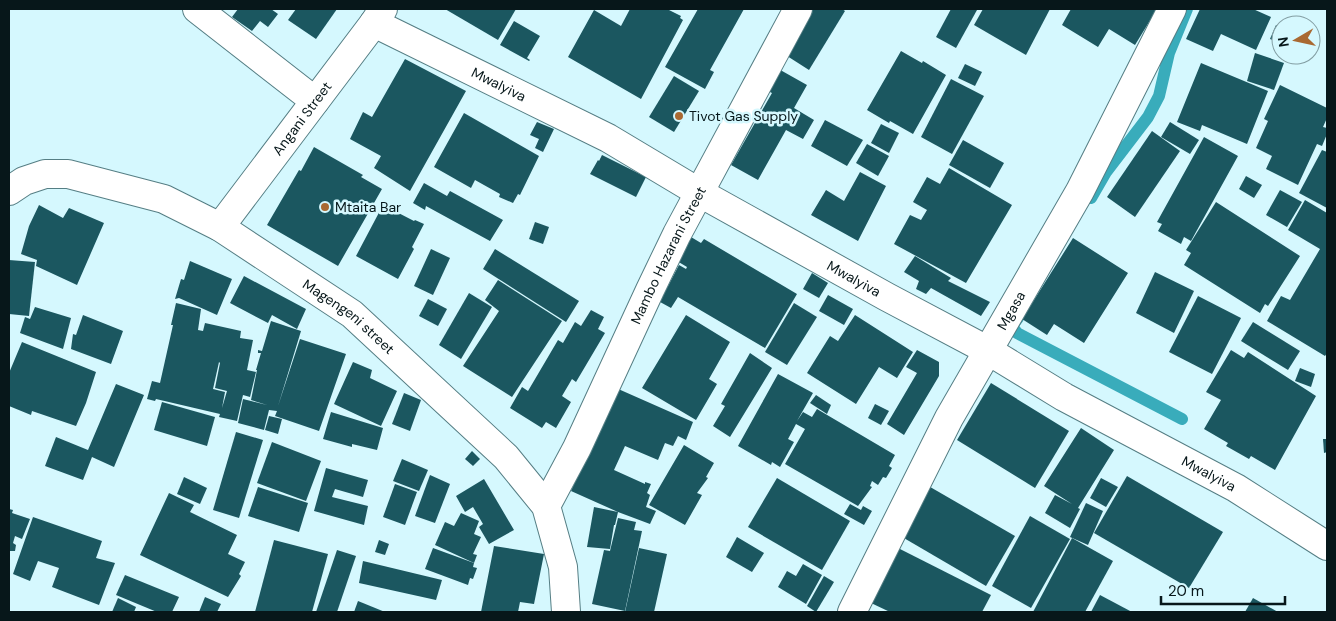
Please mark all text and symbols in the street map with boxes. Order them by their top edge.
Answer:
north arrow [1271,15,1321,65]
text: N [1273,36,1293,48]
street label: Mwalyiva [468,63,529,105]
street label: Angani Street [268,78,336,159]
place label: Tivot Gas Supply [689,107,798,125]
marker: Tivot Gas Supply [673,110,685,122]
street label: Mambo Hazarani Street [626,183,710,327]
place label: Mtaita Bar [335,198,401,216]
marker: Mtaita Bar [319,201,331,213]
street label: Mwalyiva [824,256,884,301]
street label: Magengeni street [299,275,398,358]
street label: Mgasa [993,288,1029,333]
street label: Mwalyiva [1179,452,1239,495]
scale bar [1161,574,1285,606]
text: 20 m [1168,581,1204,601]

